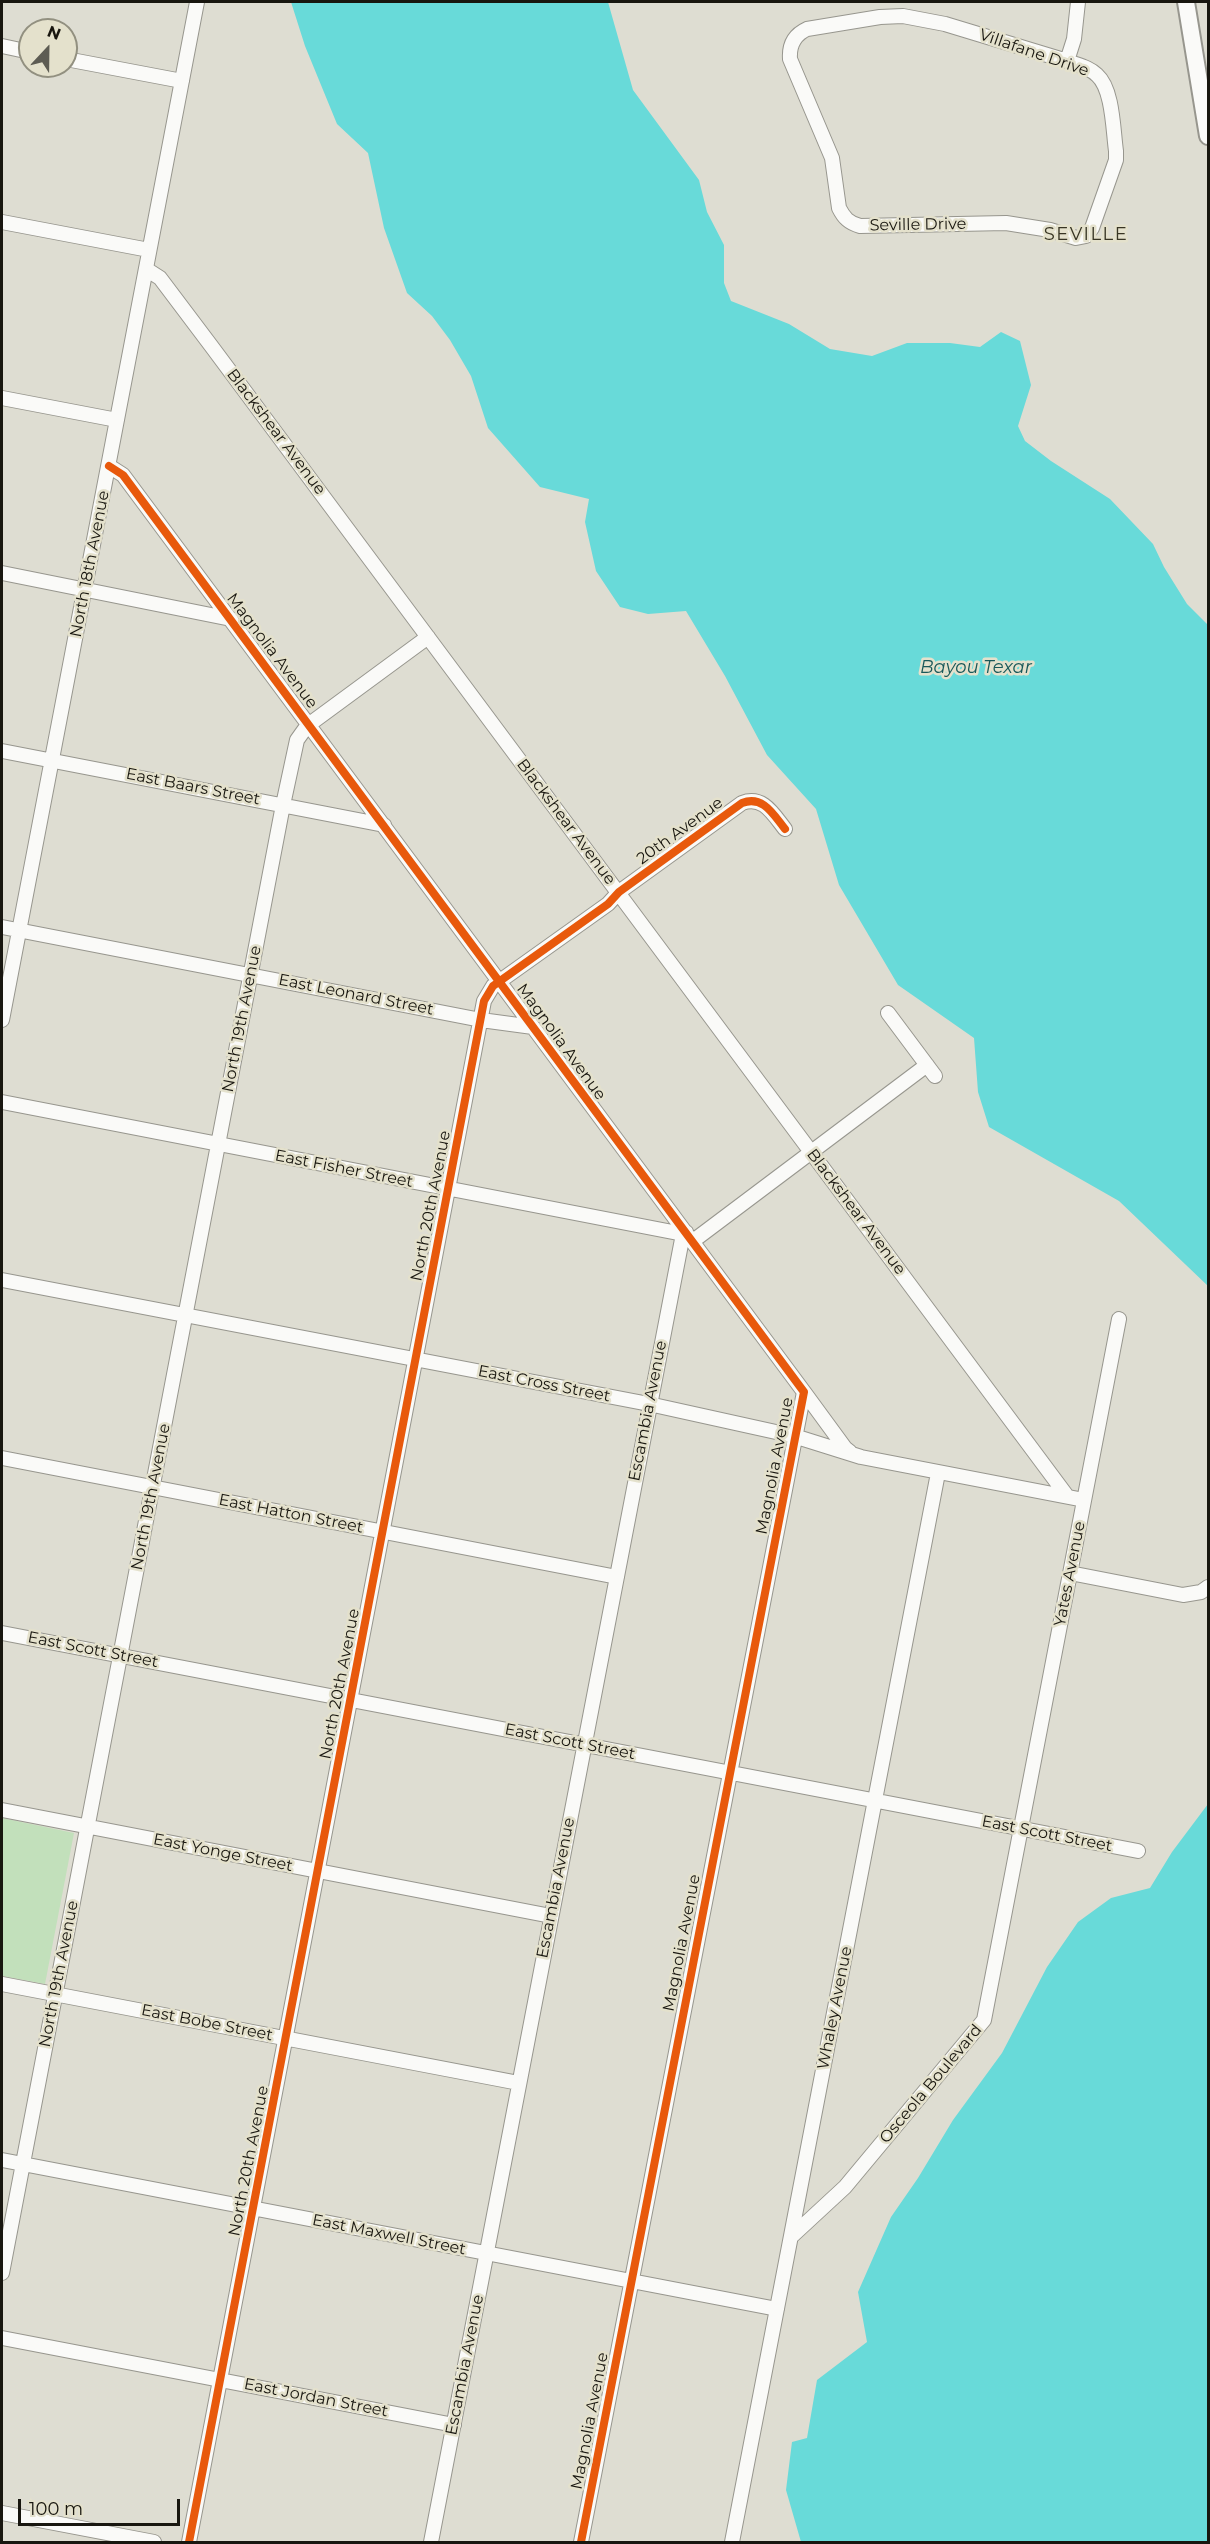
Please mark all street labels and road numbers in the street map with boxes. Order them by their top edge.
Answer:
street label: Villafane Drive [977,25,1091,81]
street label: Seville Drive [869,215,967,235]
street label: Blackshear Avenue [222,365,330,499]
street label: North 18th Avenue [66,489,114,639]
street label: Magnolia Avenue [222,590,322,712]
street label: Blackshear Avenue [512,755,620,889]
street label: East Baars Street [124,765,262,809]
street label: 20th Avenue [633,793,727,869]
street label: North 19th Avenue [218,944,266,1094]
street label: East Leonard Street [277,971,435,1019]
street label: Magnolia Avenue [512,980,610,1104]
street label: North 20th Avenue [407,1129,455,1283]
street label: Blackshear Avenue [802,1145,910,1279]
street label: East Fisher Street [273,1146,415,1192]
street label: Escambia Avenue [625,1339,671,1483]
street label: East Cross Street [476,1362,612,1406]
street label: Magnolia Avenue [752,1396,798,1536]
street label: North 19th Avenue [127,1422,175,1572]
street label: East Hatton Street [217,1491,365,1537]
street label: Yates Avenue [1050,1520,1090,1628]
street label: North 20th Avenue [316,1607,364,1761]
street label: East Scott Street [26,1628,160,1672]
street label: East Scott Street [503,1720,637,1764]
street label: East Scott Street [980,1812,1114,1856]
street label: Escambia Avenue [533,1816,579,1960]
street label: East Yonge Street [152,1830,294,1876]
street label: Magnolia Avenue [659,1873,705,2013]
street label: North 19th Avenue [35,1899,83,2049]
street label: Whaley Avenue [814,1945,856,2071]
street label: East Bobe Street [140,2001,274,2045]
street label: Osceola Boulevard [876,2021,986,2147]
street label: North 20th Avenue [225,2084,273,2238]
street label: East Maxwell Street [311,2211,467,2259]
street label: Escambia Avenue [442,2293,488,2437]
street label: Magnolia Avenue [567,2351,613,2491]
street label: East Jordan Street [242,2375,390,2421]

